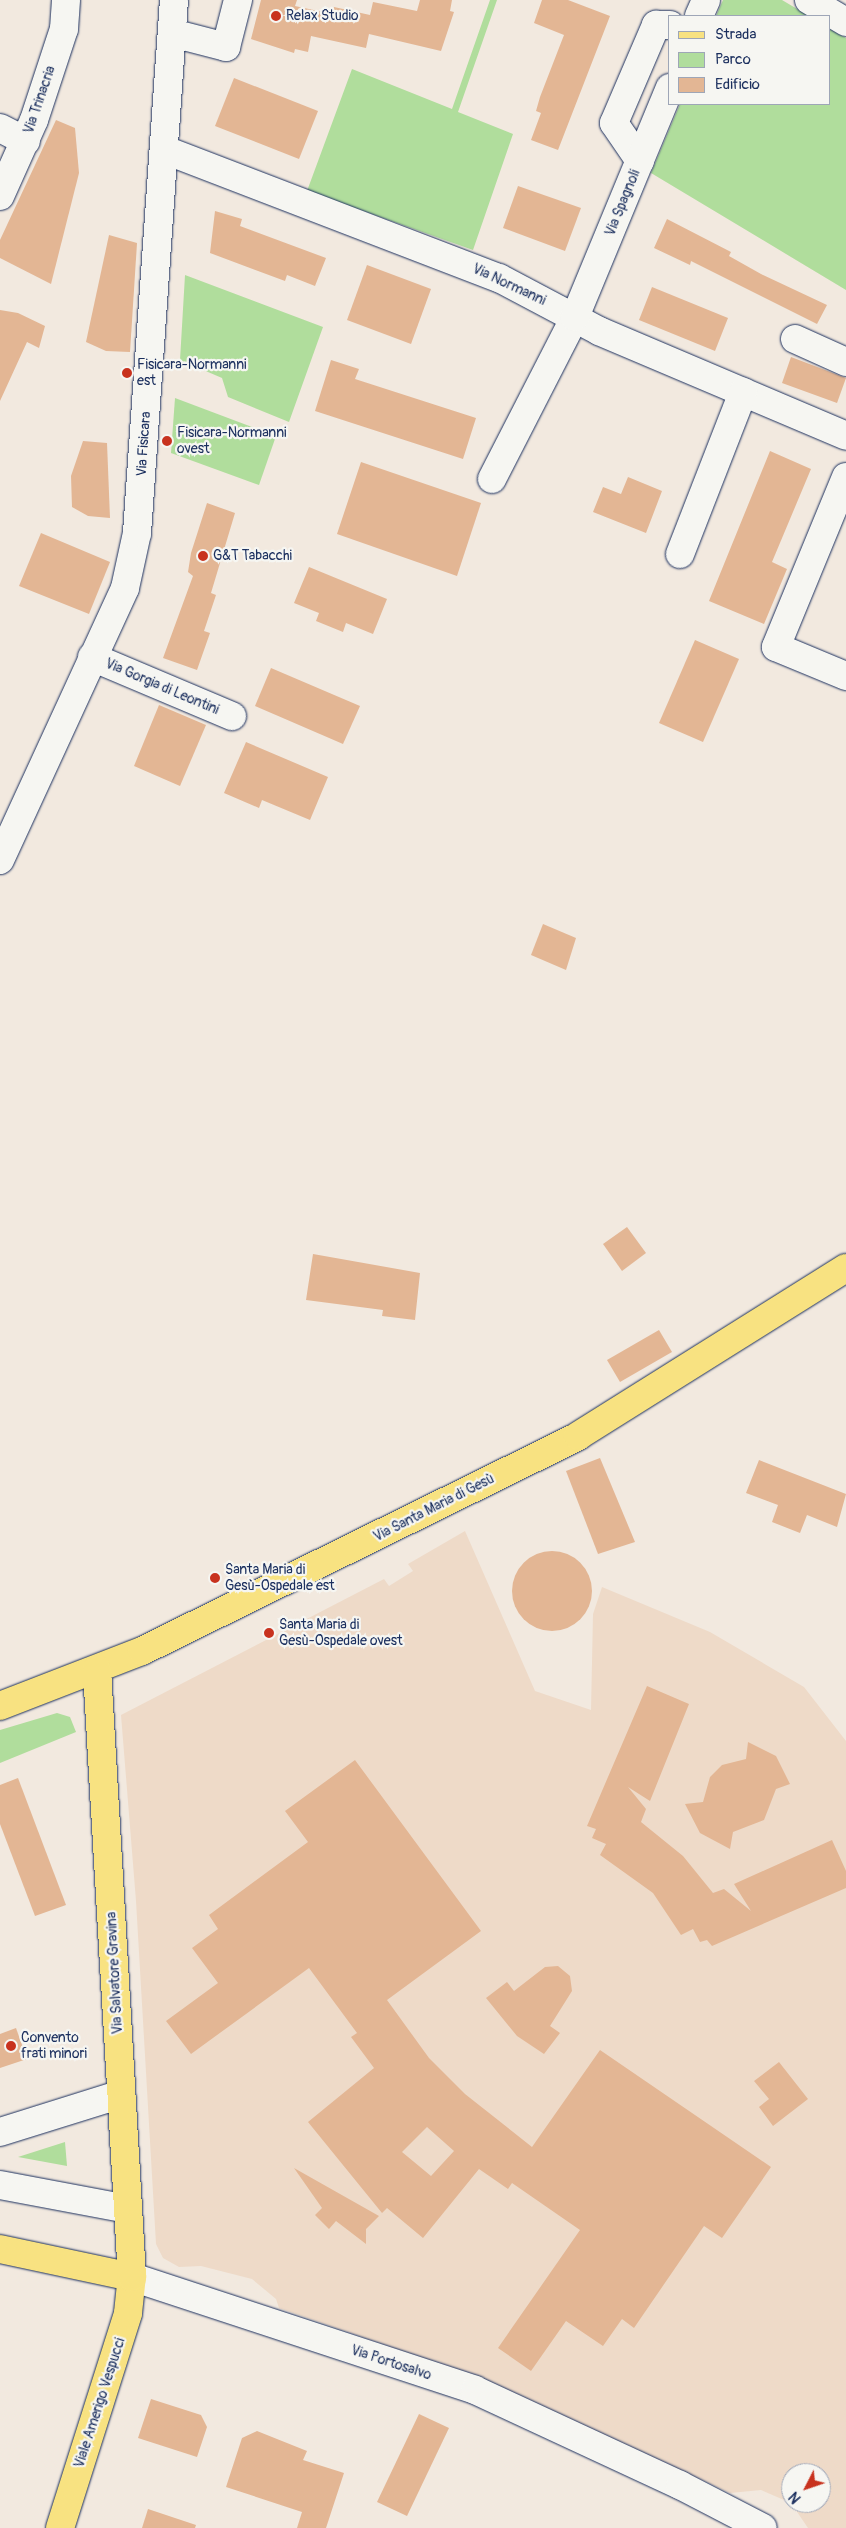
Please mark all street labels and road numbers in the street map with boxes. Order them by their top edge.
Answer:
street label: Via Trinacria [21,64,59,136]
street label: Via Spagnoli [602,167,644,239]
street label: Via Normanni [470,261,548,309]
street label: Via Fisicara [133,411,155,477]
street label: Via Gorgia di Leontini [103,655,221,719]
street label: Via Santa Maria di Gesù [371,1470,497,1546]
street label: Via Salvatore Gravina [103,1911,127,2035]
street label: Viale Amerigo Vespucci [71,2336,129,2470]
street label: Via Portosalvo [349,2342,433,2384]

